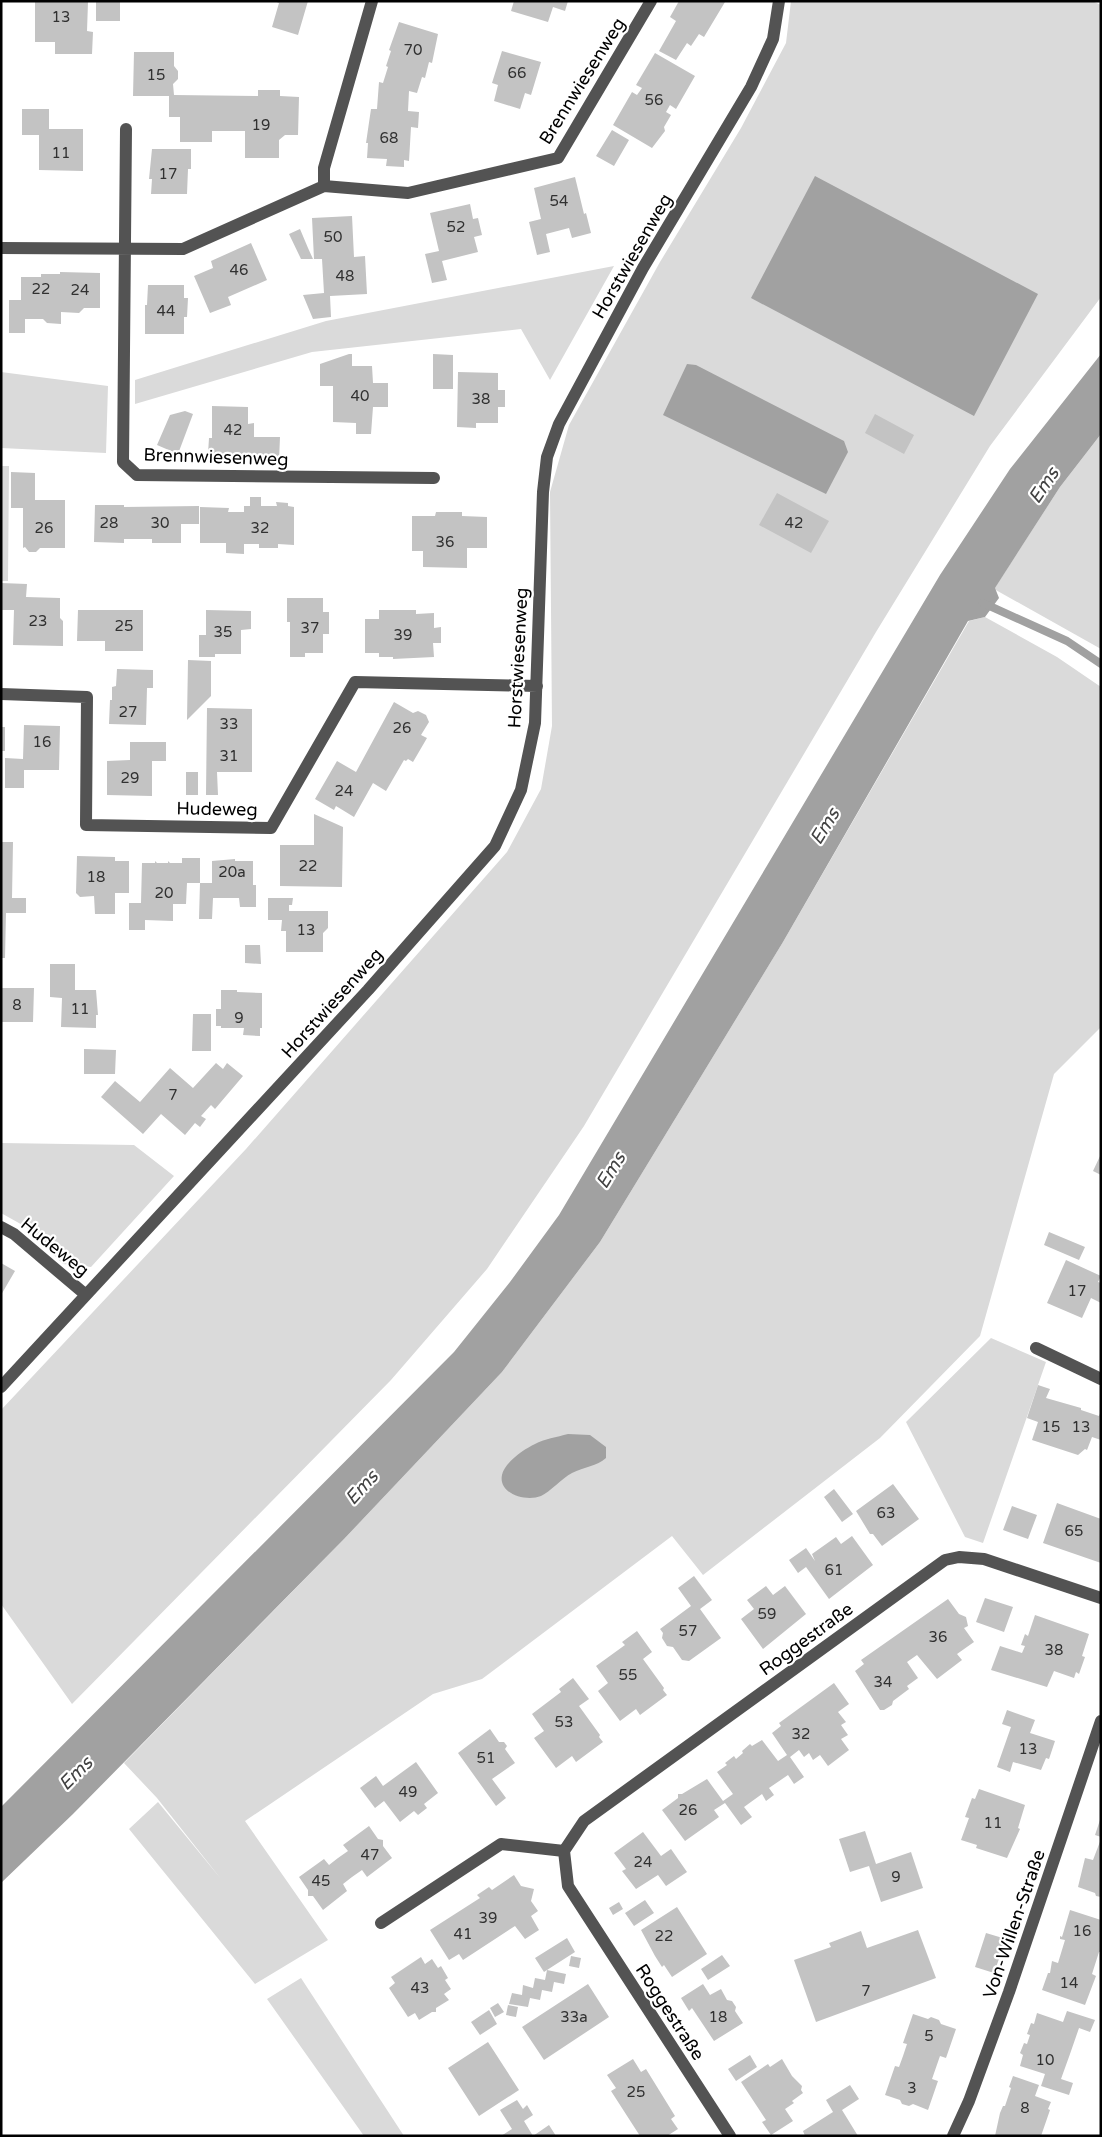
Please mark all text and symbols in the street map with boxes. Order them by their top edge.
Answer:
house number: 13 [52,8,70,26]
street label: Brennwiesenweg [534,14,630,148]
house number: 70 [404,41,422,59]
house number: 66 [508,64,526,82]
house number: 15 [147,66,165,84]
house number: 56 [645,91,663,109]
house number: 19 [252,116,270,134]
house number: 68 [380,129,398,147]
house number: 11 [52,144,70,162]
house number: 17 [159,165,177,183]
street label: Horstwiesenweg [587,190,677,322]
house number: 54 [550,192,568,210]
house number: 52 [447,218,465,236]
house number: 50 [324,228,342,246]
house number: 46 [230,261,248,279]
house number: 48 [336,267,354,285]
house number: 22 [32,280,50,298]
house number: 24 [71,281,89,299]
house number: 44 [157,302,175,320]
house number: 40 [351,387,369,405]
house number: 38 [472,390,490,408]
house number: 42 [224,421,242,439]
street label: Brennwiesenweg [143,443,289,471]
water label: Ems [1024,462,1065,508]
house number: 28 [100,514,118,532]
house number: 30 [151,514,169,532]
house number: 42 [785,514,803,532]
house number: 26 [35,519,53,537]
house number: 32 [251,519,269,537]
house number: 36 [436,533,454,551]
street label: Horstwiesenweg [503,587,533,729]
house number: 23 [29,612,47,630]
house number: 25 [115,617,133,635]
house number: 37 [301,619,319,637]
house number: 35 [214,623,232,641]
house number: 39 [394,626,412,644]
house number: 27 [119,703,137,721]
house number: 33 [220,715,238,733]
house number: 26 [393,719,411,737]
house number: 16 [33,733,51,751]
house number: 31 [220,747,238,765]
house number: 29 [121,769,139,787]
house number: 24 [335,782,353,800]
street label: Hudeweg [176,797,258,821]
water label: Ems [805,803,845,849]
house number: 22 [299,857,317,875]
house number: 20a [218,863,246,881]
house number: 18 [87,868,105,886]
house number: 20 [155,884,173,902]
house number: 13 [297,921,315,939]
street label: Horstwiesenweg [277,943,387,1063]
house number: 8 [12,996,22,1014]
house number: 11 [71,1000,89,1018]
house number: 9 [234,1009,244,1027]
house number: 7 [168,1086,178,1104]
water label: Ems [591,1147,631,1193]
street label: Hudeweg [16,1213,94,1281]
house number: 17 [1068,1282,1086,1300]
house number: 15 [1042,1418,1060,1436]
house number: 13 [1072,1418,1090,1436]
water label: Ems [341,1465,384,1509]
house number: 63 [877,1504,895,1522]
house number: 65 [1065,1522,1083,1540]
house number: 61 [825,1561,843,1579]
street label: Roggestraße [755,1598,857,1680]
house number: 59 [758,1605,776,1623]
house number: 57 [679,1622,697,1640]
house number: 36 [929,1628,947,1646]
house number: 38 [1045,1641,1063,1659]
house number: 55 [619,1666,637,1684]
house number: 34 [874,1673,892,1691]
house number: 53 [555,1713,573,1731]
house number: 32 [792,1725,810,1743]
house number: 13 [1019,1740,1037,1758]
house number: 51 [477,1749,495,1767]
water label: Ems [54,1751,98,1795]
house number: 49 [399,1783,417,1801]
house number: 26 [679,1801,697,1819]
house number: 11 [984,1814,1002,1832]
house number: 47 [361,1846,379,1864]
street label: Von-Willen-Straße [978,1847,1050,2001]
house number: 24 [634,1853,652,1871]
house number: 9 [891,1868,901,1886]
house number: 45 [312,1872,330,1890]
house number: 39 [479,1909,497,1927]
house number: 16 [1073,1922,1091,1940]
house number: 41 [454,1925,472,1943]
house number: 22 [655,1927,673,1945]
street label: Roggestraße [631,1960,709,2064]
house number: 14 [1060,1974,1078,1992]
house number: 43 [411,1979,429,1997]
house number: 7 [861,1982,871,2000]
house number: 33a [560,2008,588,2026]
house number: 18 [709,2008,727,2026]
house number: 5 [924,2027,934,2045]
house number: 10 [1036,2051,1054,2069]
house number: 3 [907,2079,917,2097]
house number: 25 [627,2083,645,2101]
house number: 8 [1020,2099,1030,2117]

